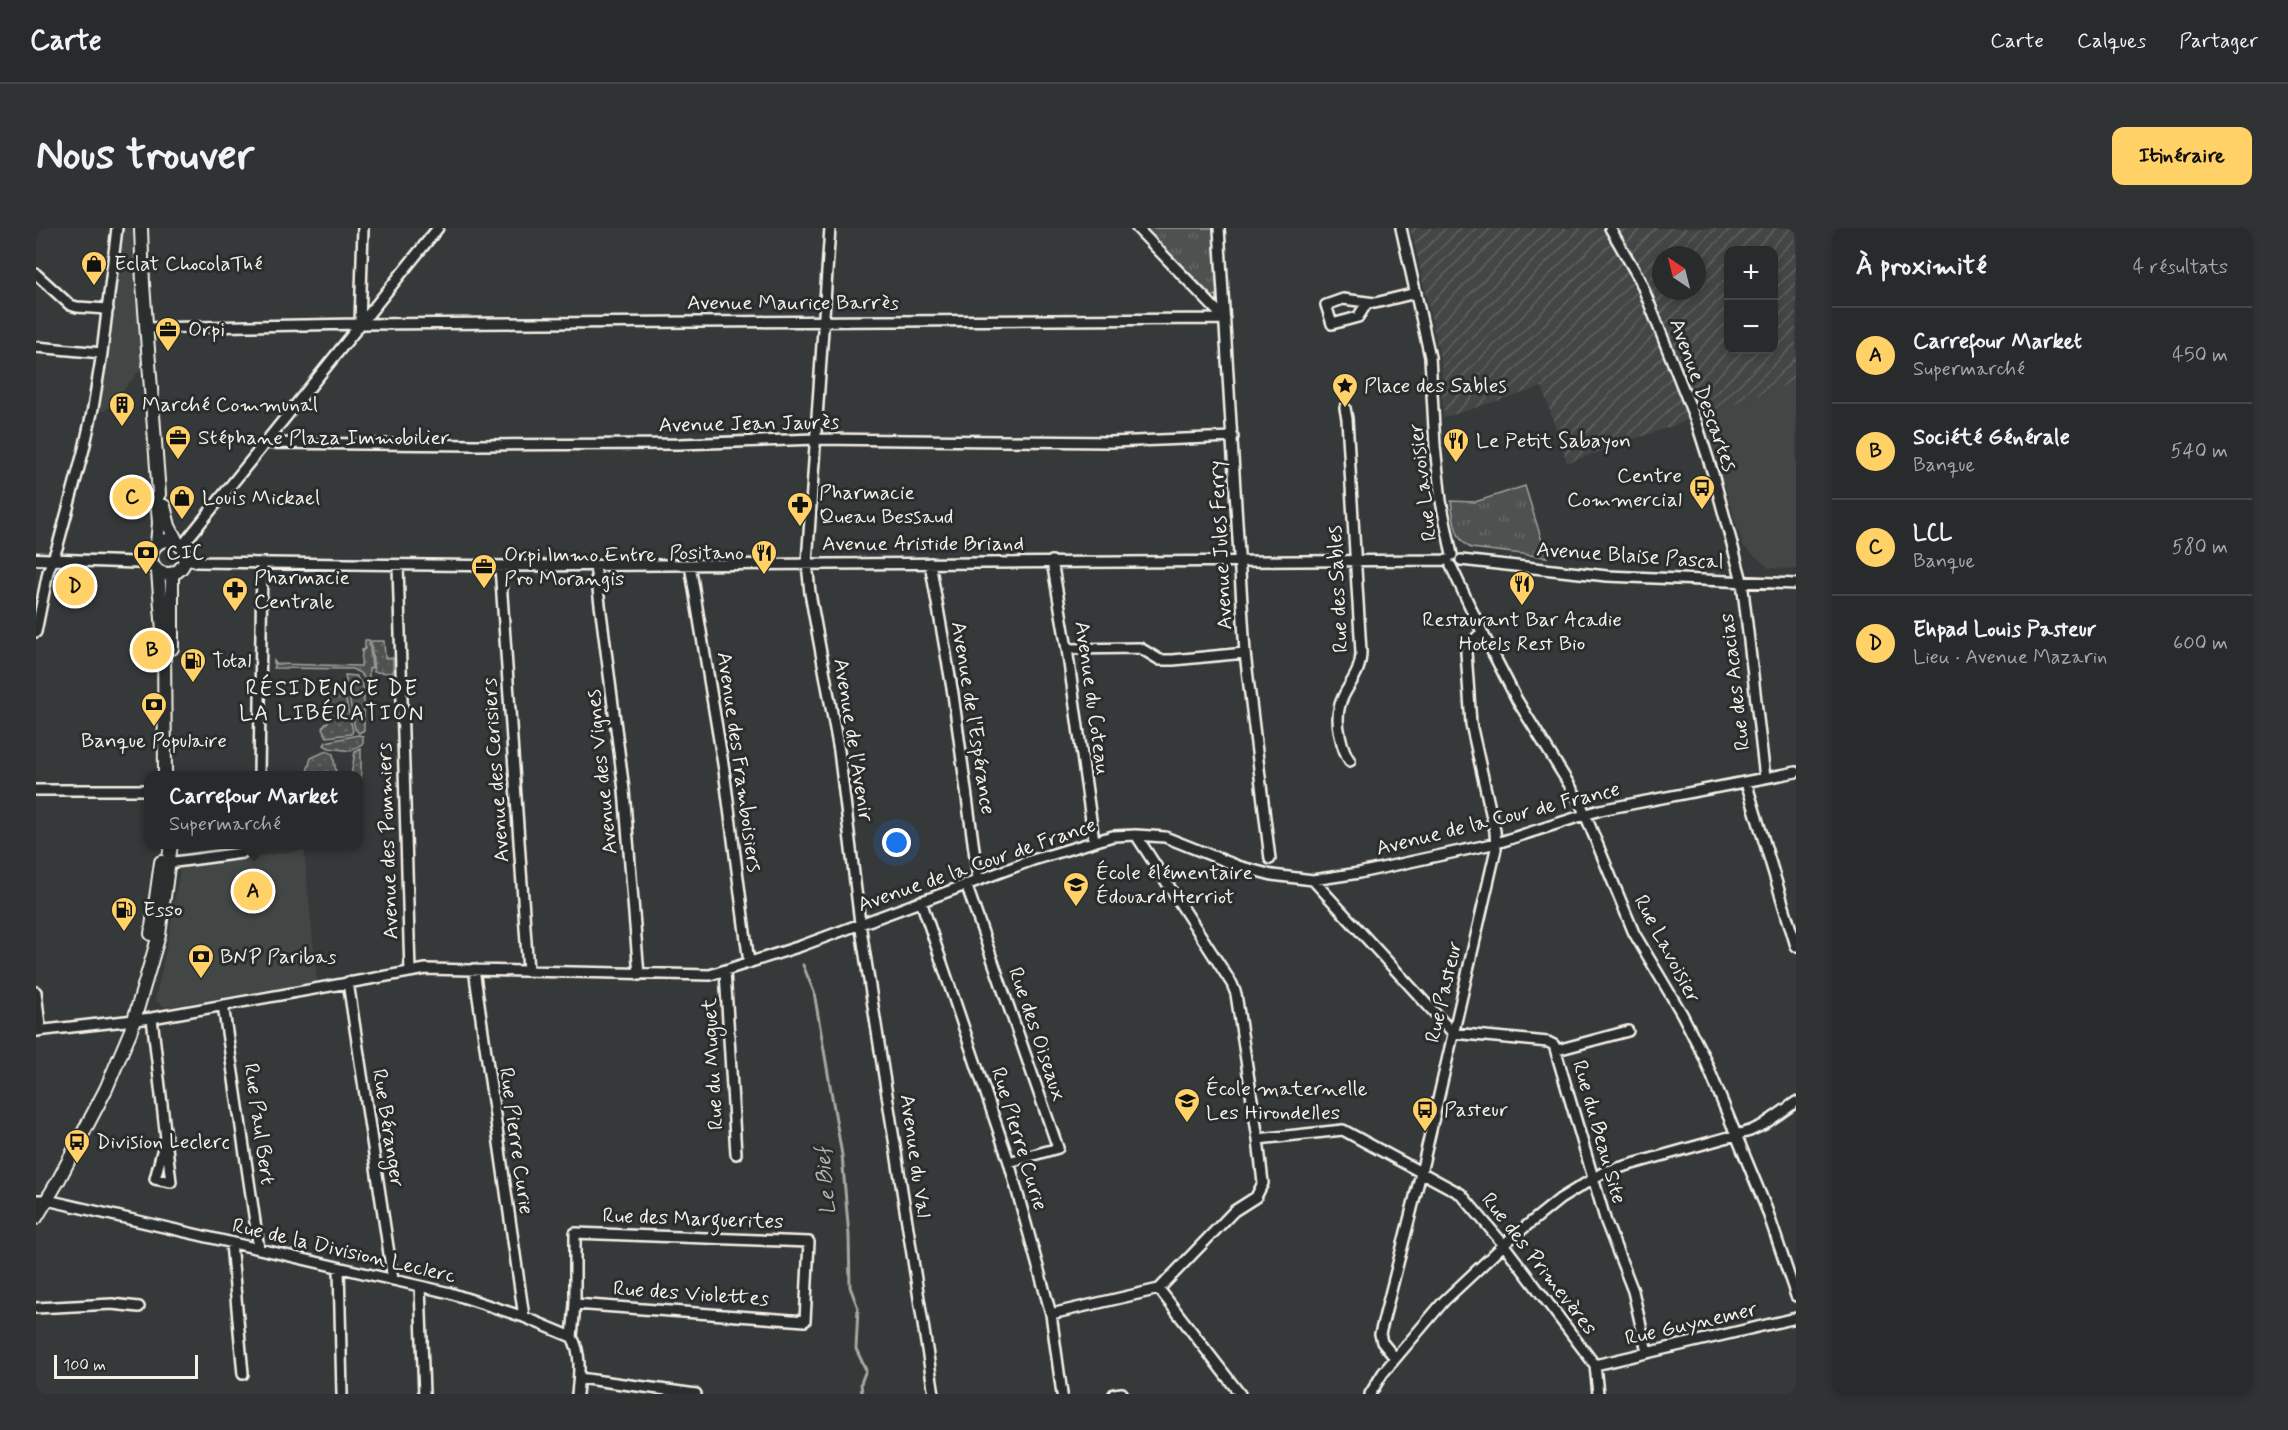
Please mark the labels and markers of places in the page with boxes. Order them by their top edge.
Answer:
shop icon: Eclat ChocolaThé [79,249,109,287]
place label: Eclat ChocolaThé [114,250,263,278]
office icon: Orpi [153,315,183,353]
place label: Orpi [188,316,225,344]
place icon: Place des Sables [1330,371,1360,409]
place label: Place des Sables [1364,372,1507,400]
building icon: Marché Communal [107,390,137,428]
place label: Marché Communal [142,391,318,419]
office icon: Stéphane Plaza Immobilier [163,423,193,461]
place label: Stéphane Plaza Immobilier [198,424,450,452]
restaurant icon: Le Petit Sabayon [1441,426,1471,464]
place label: Le Petit Sabayon [1476,427,1631,455]
place label: Centre Commercial [1567,462,1682,514]
bus stop icon: Centre Commercial [1687,473,1717,511]
pin: C [112,474,152,520]
place label: Pharmacie Queau Bessaud [819,479,953,531]
shop icon: Louis Mickael [167,483,197,521]
place label: Louis Mickael [202,484,320,512]
pharmacy icon: Pharmacie Queau Bessaud [785,490,815,528]
bank icon: CIC [131,538,161,576]
restaurant icon: Positano [749,538,779,576]
place label: CIC [166,539,204,567]
place label: Positano [669,539,744,567]
place label: Orpi Immo Entre Pro Morangis [504,541,656,593]
office icon: Orpi Immo Entre Pro Morangis [469,552,499,590]
pin: D [56,564,94,608]
place label: Pharmacie Centrale [254,564,350,616]
restaurant icon: Restaurant Bar Acadie Hotels Rest Bio [1507,569,1537,607]
pharmacy icon: Pharmacie Centrale [220,575,250,613]
place label: Restaurant Bar Acadie Hotels Rest Bio [1422,606,1622,658]
pin: B [132,628,172,672]
fuel station icon: Total [178,646,208,684]
place label: Total [212,647,251,675]
bank icon: Banque Populaire [139,690,169,728]
place label: Banque Populaire [81,727,227,755]
place label: École élémentaire Édouard Herriot [1096,859,1253,911]
pin: A [234,868,272,914]
school or university icon: École élémentaire Édouard Herriot [1061,870,1091,908]
fuel station icon: Esso [109,895,139,933]
place label: Esso [143,896,182,924]
bank icon: BNP Paribas [186,942,216,980]
place label: BNP Paribas [220,943,337,971]
place label: École maternelle Les Hirondelles [1206,1075,1368,1127]
school or university icon: École maternelle Les Hirondelles [1172,1086,1202,1124]
bus stop icon: Pasteur [1410,1095,1440,1133]
place label: Pasteur [1444,1096,1508,1124]
bus stop icon: Division Leclerc [62,1127,92,1165]
place label: Division Leclerc [96,1128,230,1156]

